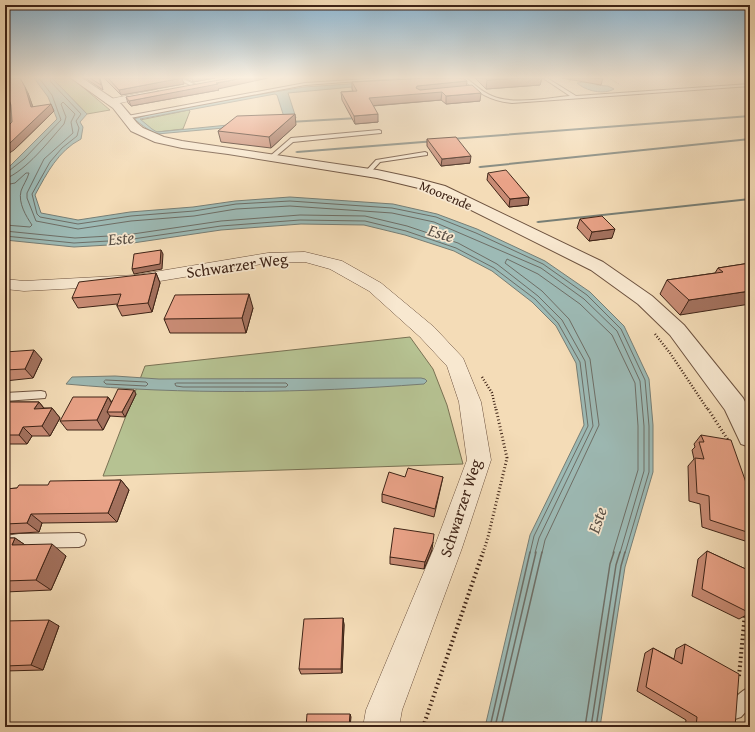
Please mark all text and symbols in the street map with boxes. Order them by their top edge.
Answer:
street label: Moorende [417,176,475,215]
water label: Este [424,216,458,248]
water label: Este [106,224,135,251]
street label: Schwarzer Weg [185,246,289,284]
street label: Schwarzer Weg [433,456,487,560]
water label: Este [580,503,613,537]

